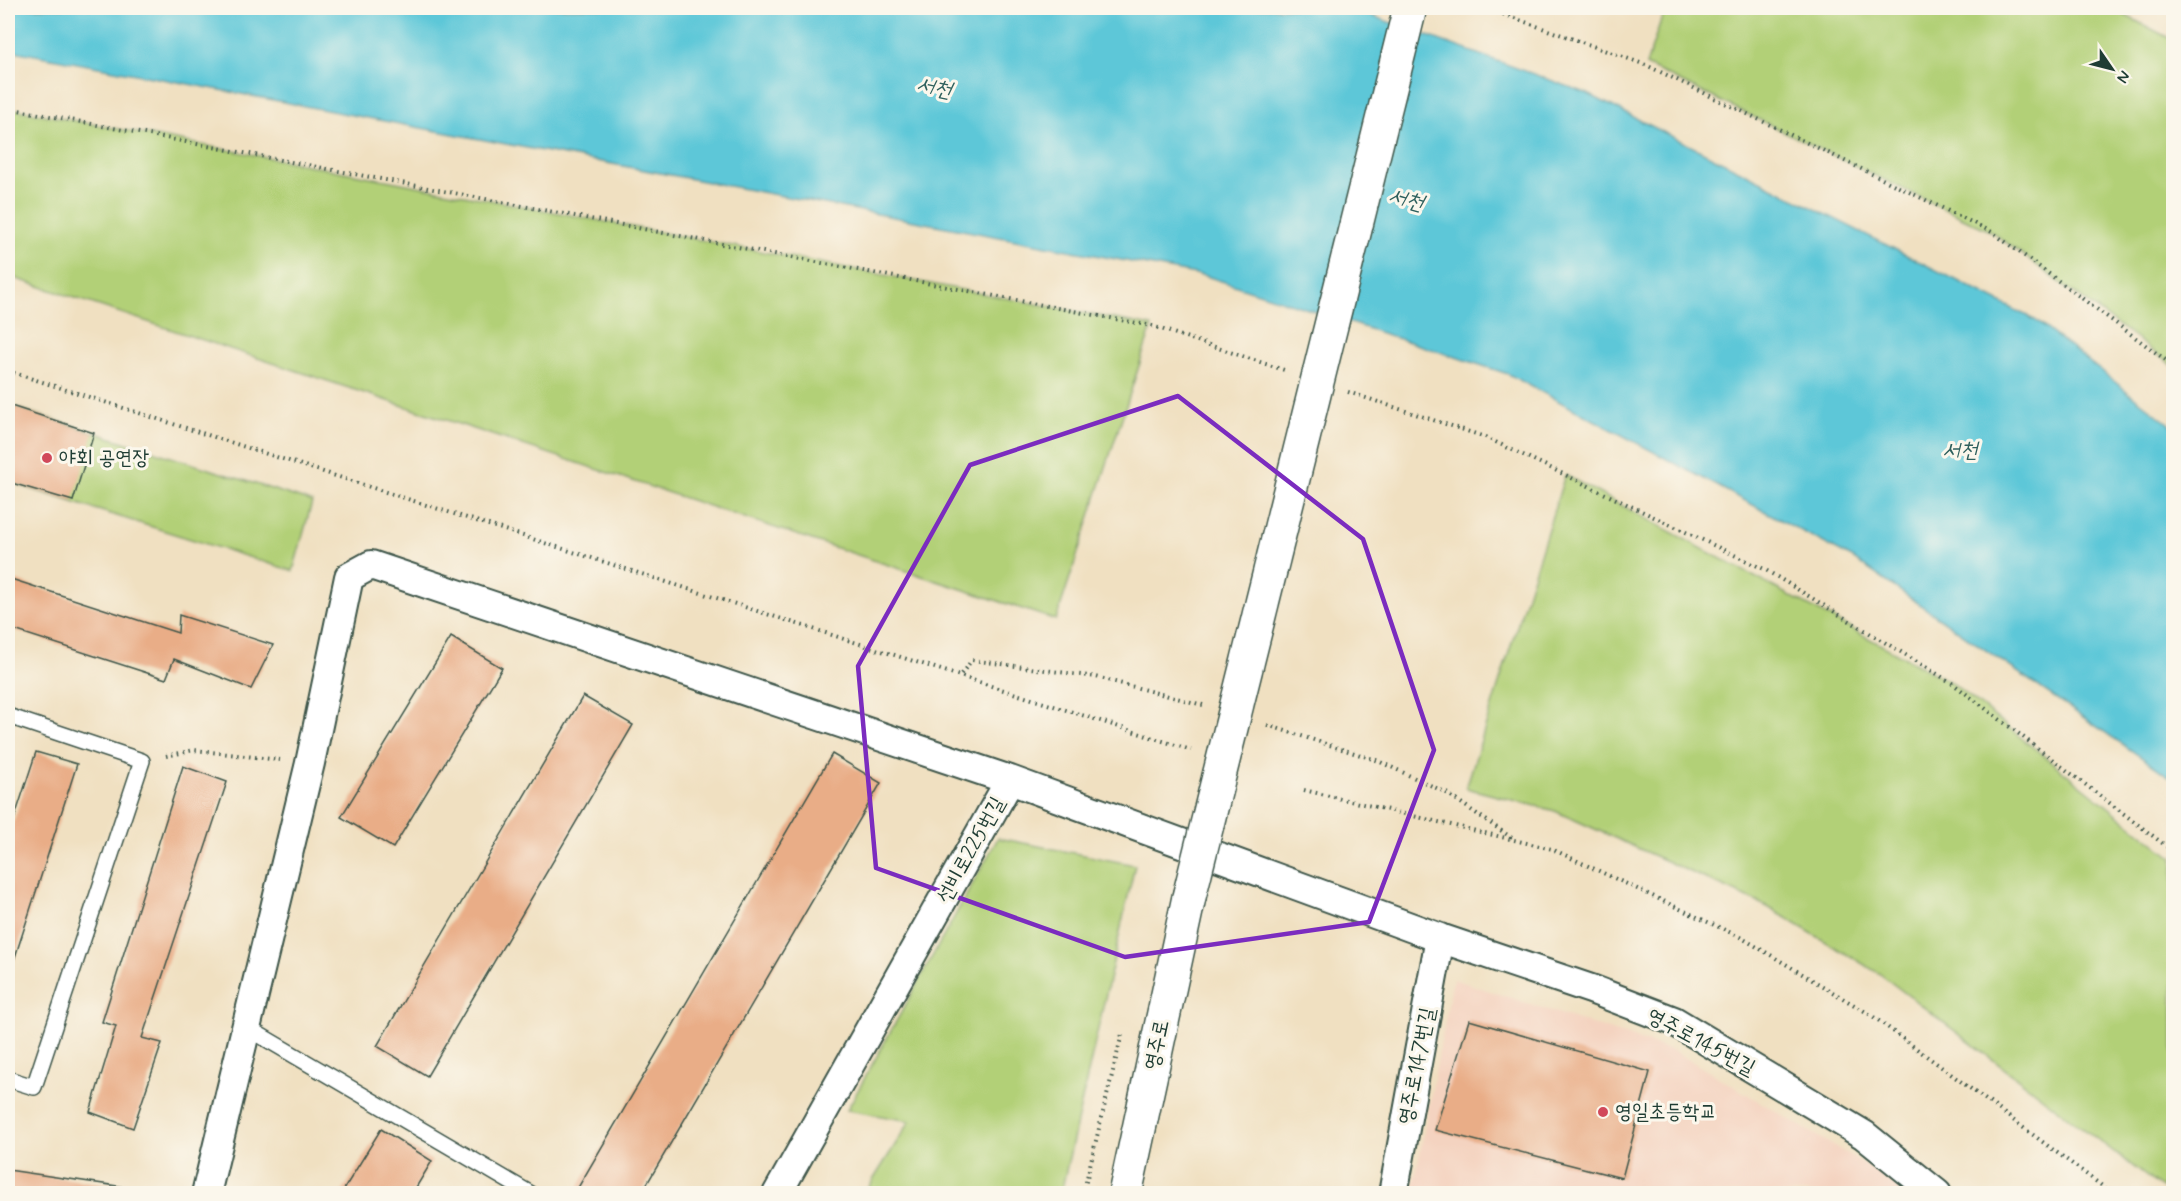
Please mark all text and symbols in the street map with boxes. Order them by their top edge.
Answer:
north arrow [2082,39,2142,99]
text: N [2111,66,2135,87]
water label: 서천 [914,71,956,106]
water label: 서천 [1385,182,1429,219]
water label: 서천 [1942,437,1980,465]
place label: 야회 공연장 [59,444,149,472]
marker: 야회 공연장 [40,451,54,465]
street label: 선비로225번길 [930,792,1012,908]
street label: 영주로145번길 [1642,1002,1760,1082]
street label: 영주로147번길 [1392,1005,1442,1127]
street label: 영주로 [1138,1017,1176,1073]
place label: 영일초등학교 [1615,1098,1716,1126]
marker: 영일초등학교 [1596,1105,1610,1119]

